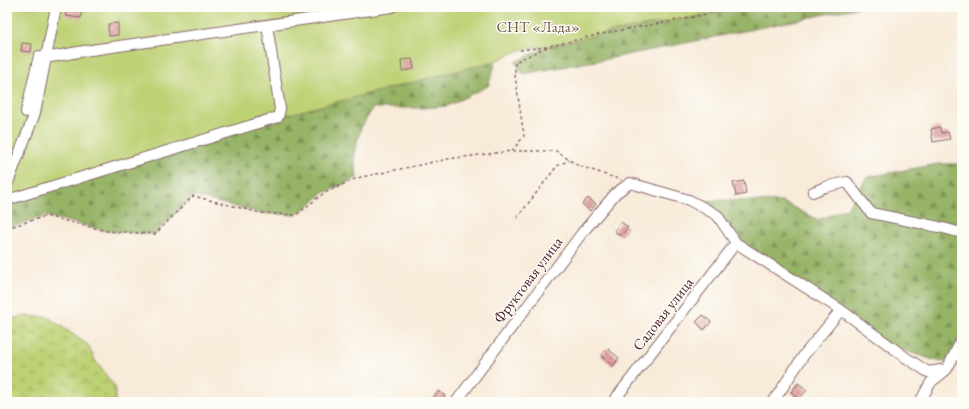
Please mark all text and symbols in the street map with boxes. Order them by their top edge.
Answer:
park label: СНТ «Лада» [496,17,580,36]
street label: Фруктовая улица [489,233,566,327]
street label: Садовая улица [628,273,697,354]

